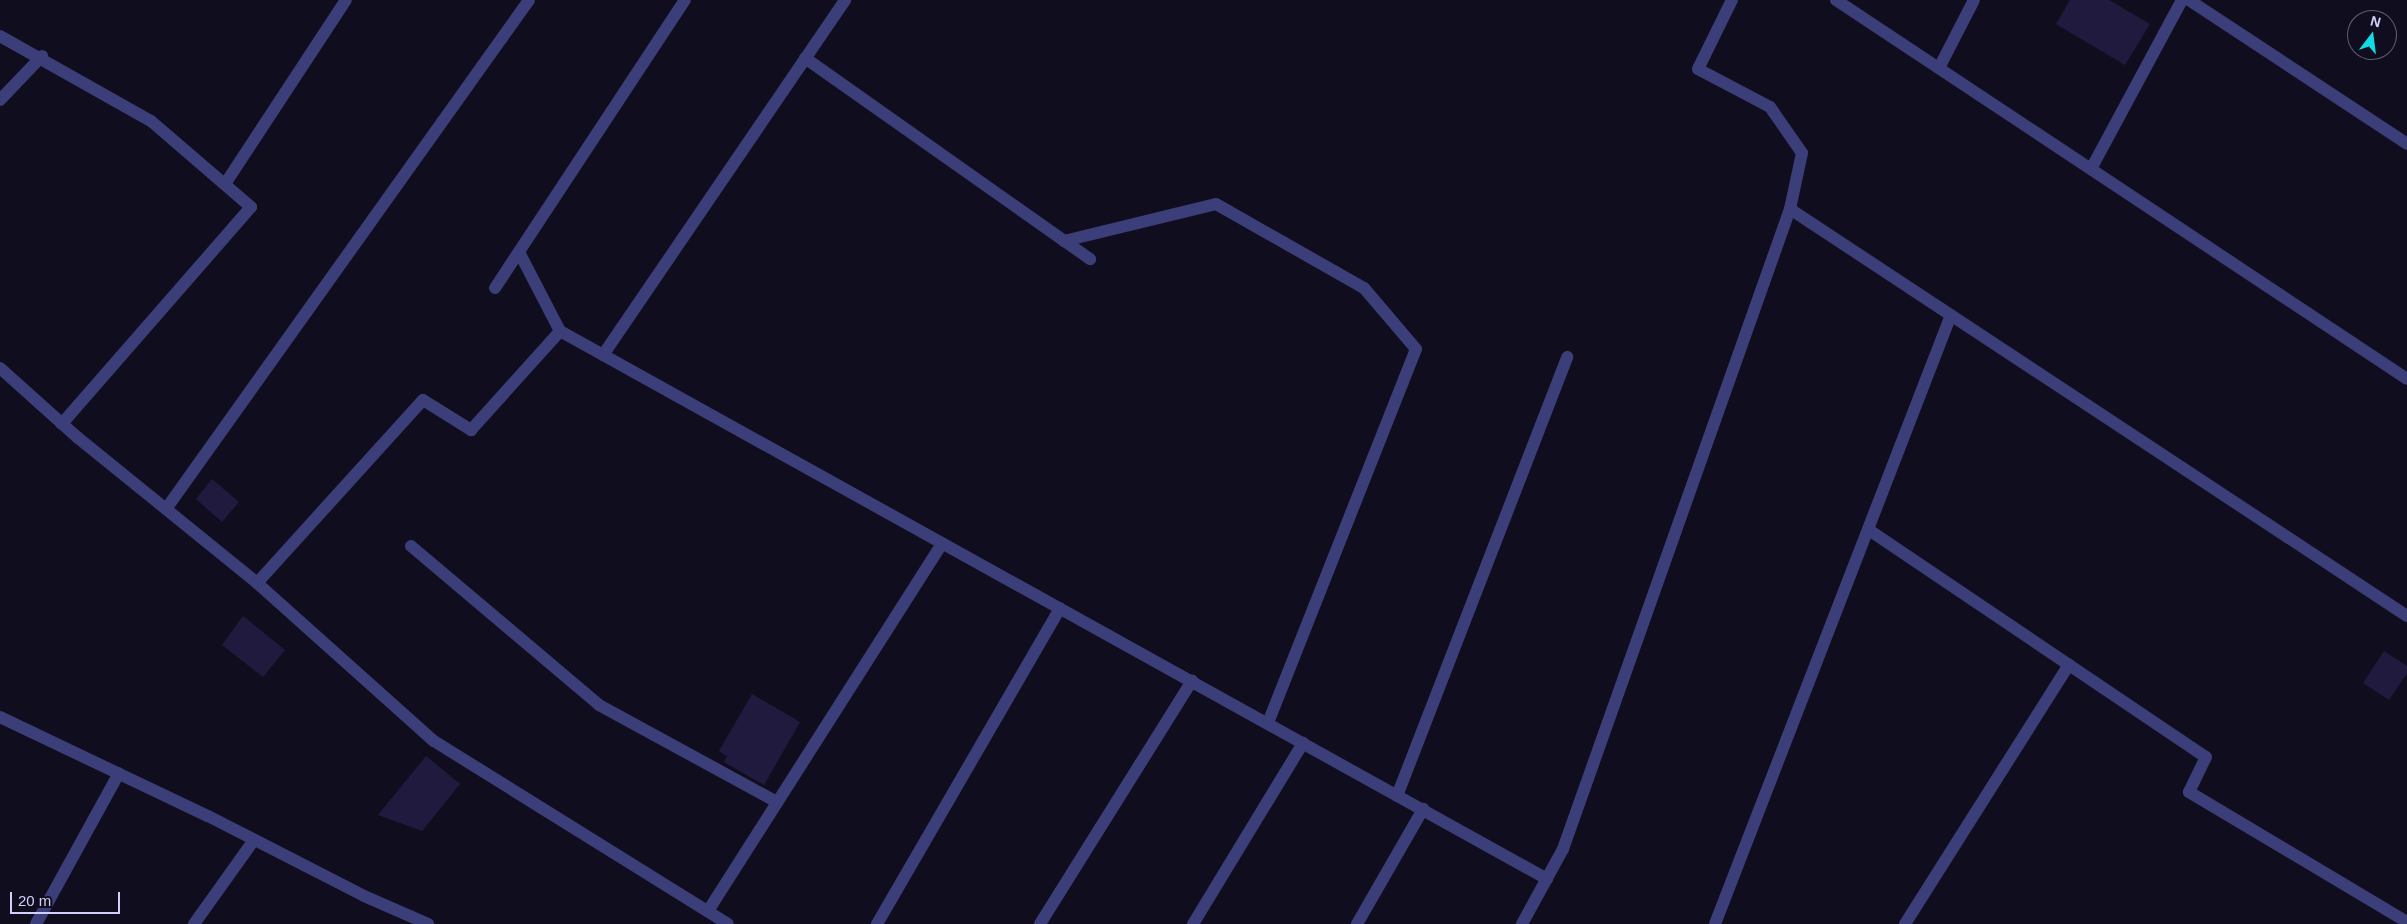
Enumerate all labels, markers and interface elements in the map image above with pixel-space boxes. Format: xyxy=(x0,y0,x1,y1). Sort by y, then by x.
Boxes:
north arrow xyxy=(2347,10,2397,60)
text: N xyxy=(2369,12,2383,31)
scale bar xyxy=(12,882,122,914)
text: 20 m xyxy=(18,892,51,909)

